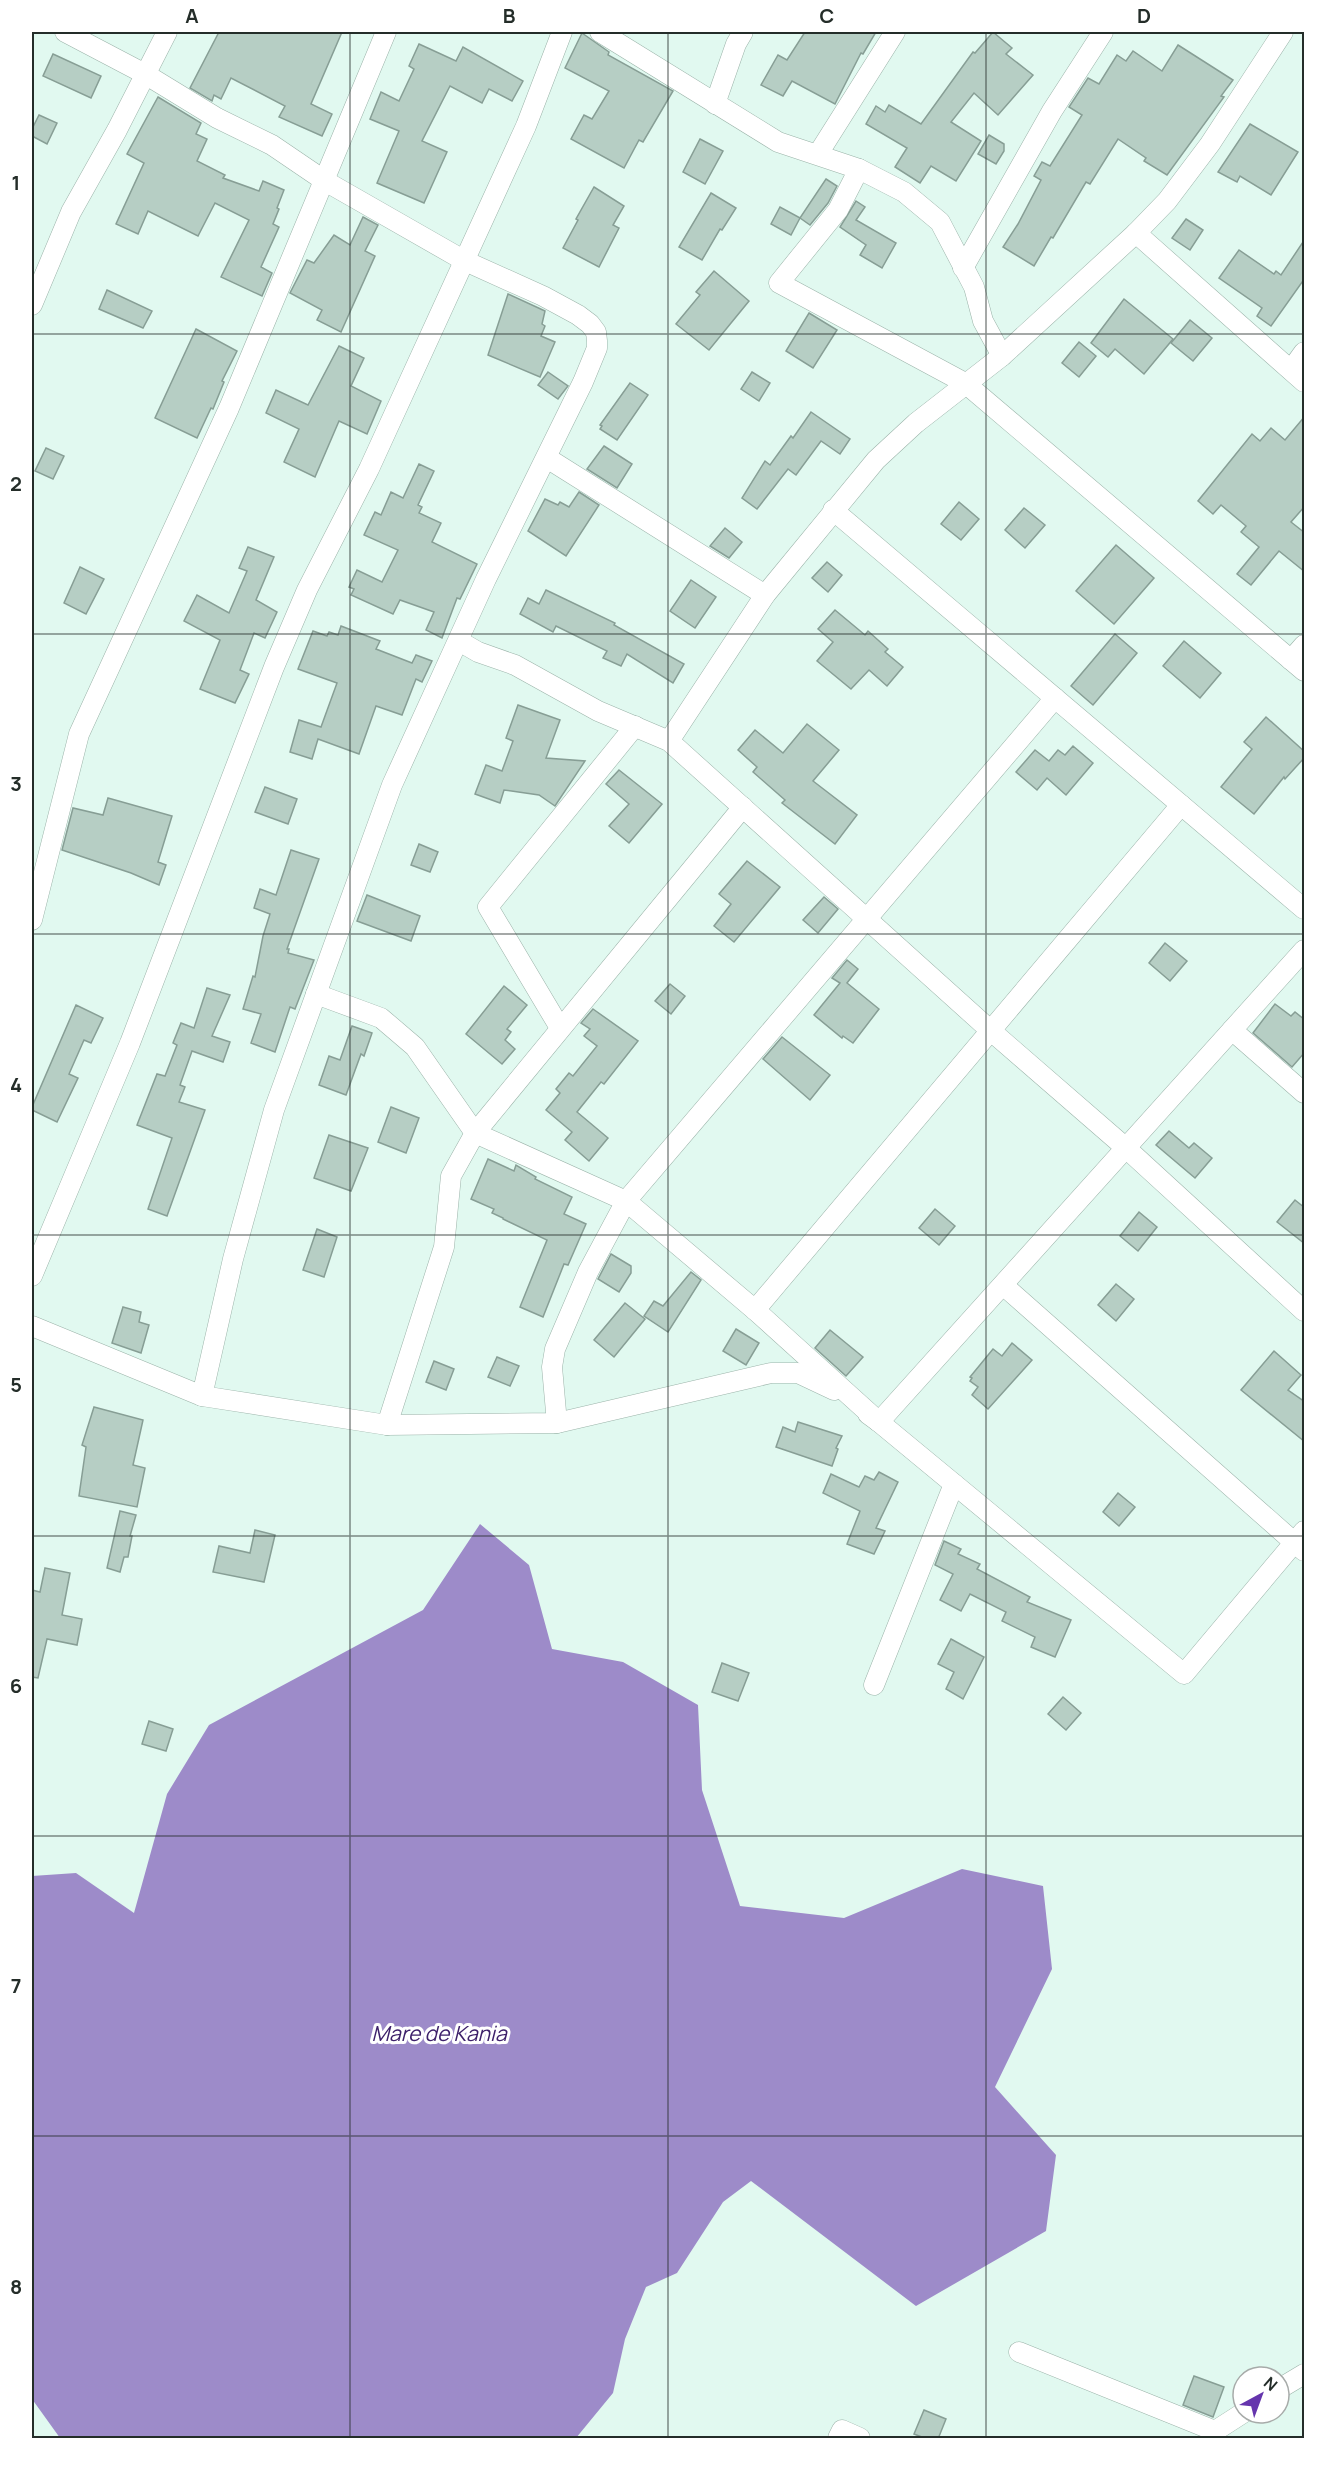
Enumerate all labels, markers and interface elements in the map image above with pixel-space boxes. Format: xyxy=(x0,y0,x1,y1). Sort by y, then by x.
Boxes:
text: A xyxy=(185,2,199,29)
text: B xyxy=(503,2,516,29)
text: C xyxy=(820,2,834,29)
text: D xyxy=(1137,2,1151,29)
text: 1 xyxy=(12,169,20,196)
text: 2 xyxy=(10,470,22,497)
text: 3 xyxy=(10,770,22,797)
text: 4 xyxy=(10,1071,22,1098)
text: 5 xyxy=(10,1371,22,1398)
text: 6 xyxy=(10,1672,22,1699)
text: 7 xyxy=(11,1972,21,1999)
water label: Mare de Kania xyxy=(371,2019,508,2047)
text: 8 xyxy=(10,2273,22,2300)
north arrow xyxy=(1231,2365,1291,2425)
text: N xyxy=(1259,2372,1282,2396)

